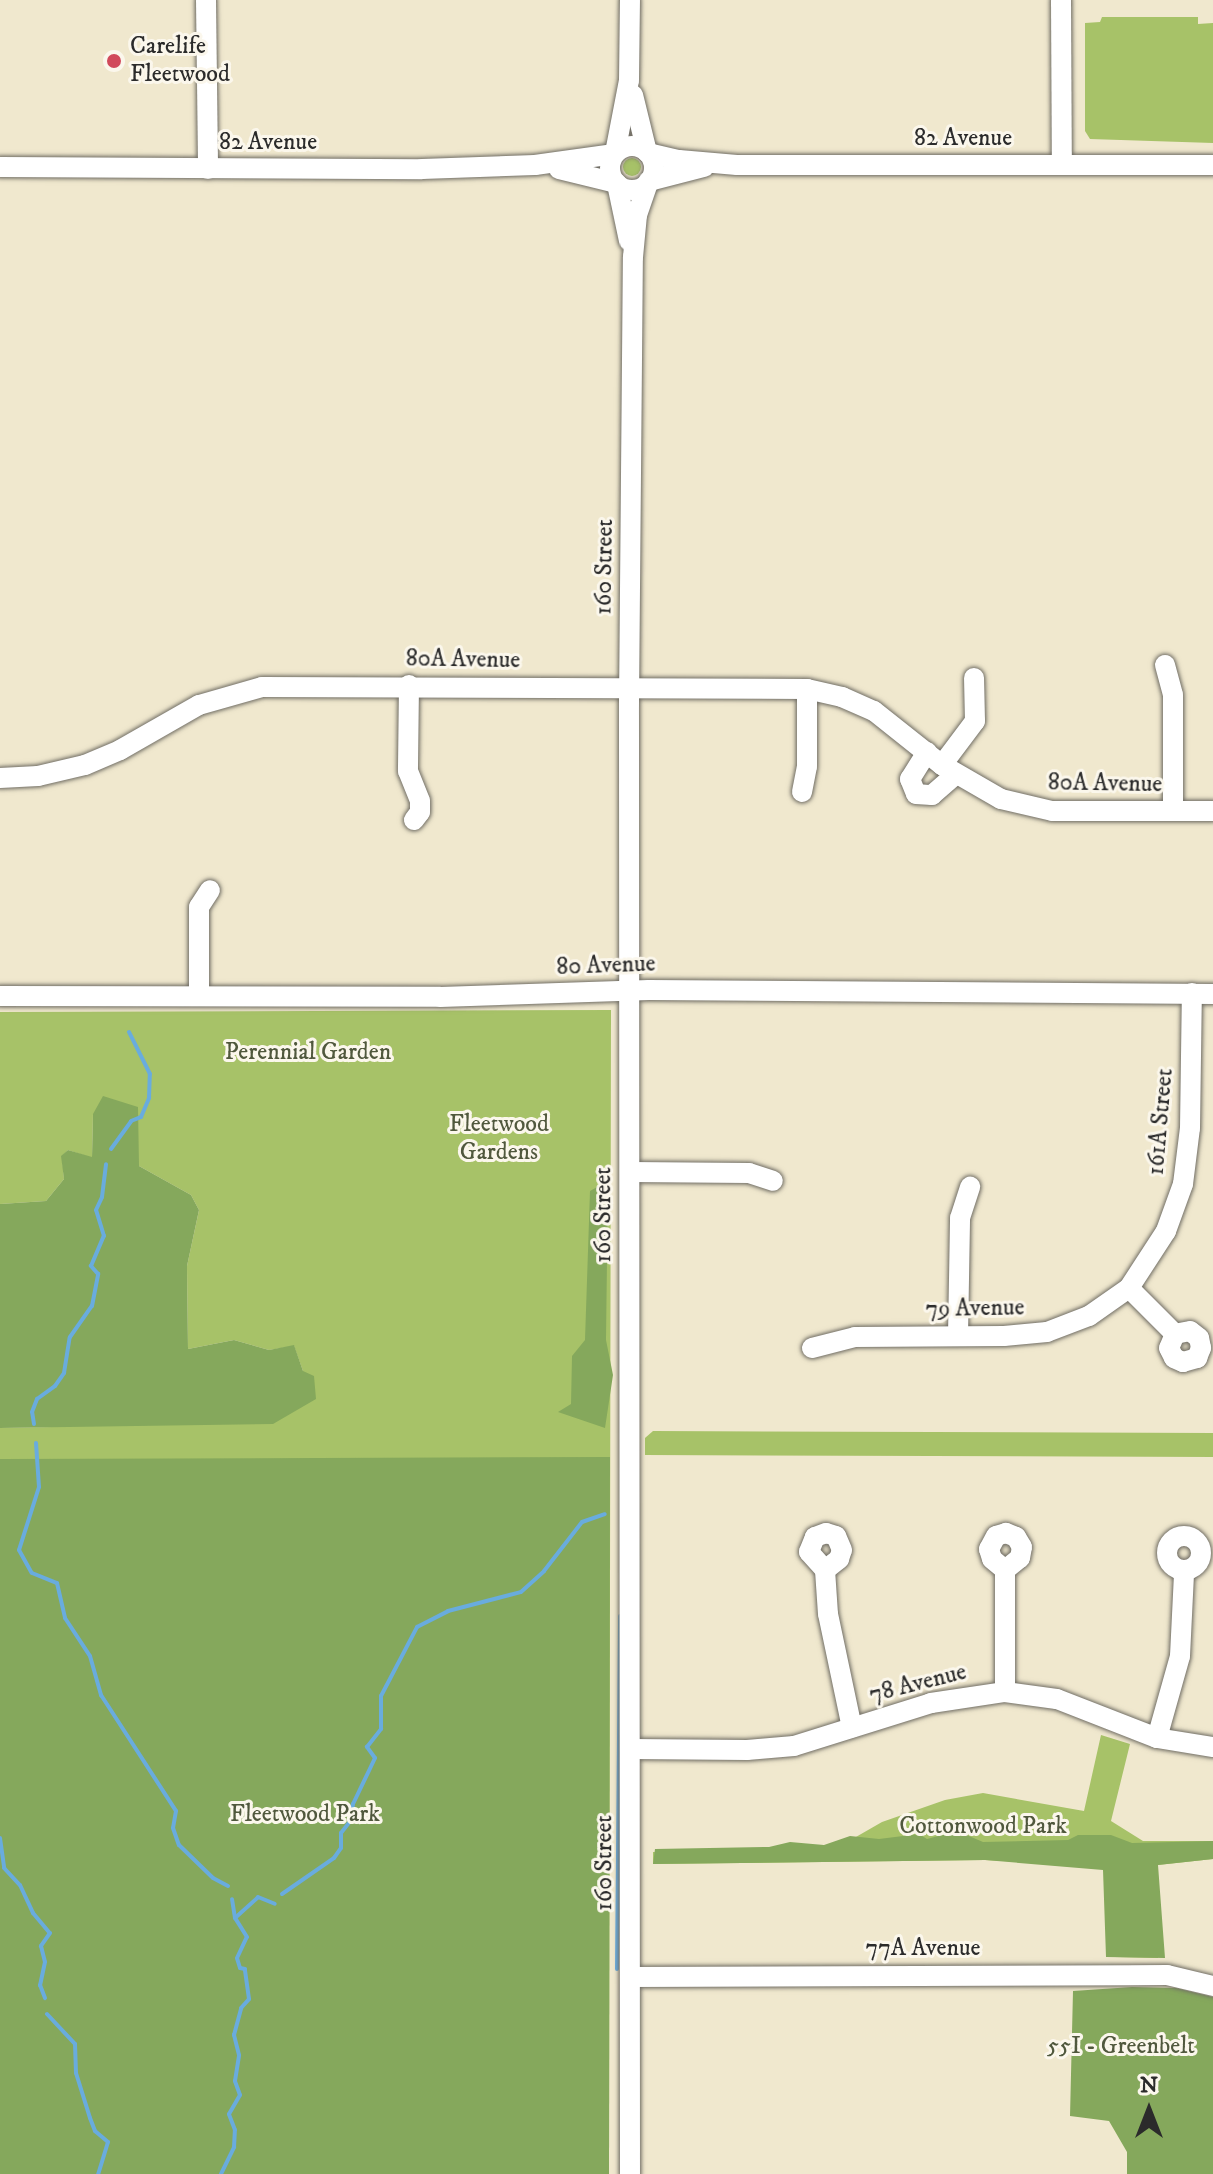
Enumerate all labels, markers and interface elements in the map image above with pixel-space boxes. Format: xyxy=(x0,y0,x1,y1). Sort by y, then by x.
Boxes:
place label: Carelife Fleetwood xyxy=(130,33,230,89)
marker: Carelife Fleetwood xyxy=(105,52,123,70)
street label: 82 Avenue xyxy=(914,125,1012,153)
street label: 82 Avenue xyxy=(219,129,317,157)
street label: 160 Street xyxy=(590,519,620,615)
street label: 80A Avenue xyxy=(405,645,521,675)
street label: 80A Avenue xyxy=(1047,769,1163,799)
street label: 80 Avenue xyxy=(556,950,656,982)
park label: Perennial Garden xyxy=(225,1039,391,1067)
street label: 161A Street xyxy=(1142,1067,1180,1177)
park label: Fleetwood Gardens xyxy=(449,1111,549,1167)
street label: 160 Street xyxy=(590,1167,618,1263)
street label: 79 Avenue xyxy=(925,1294,1025,1324)
street label: 78 Avenue xyxy=(866,1658,970,1710)
park label: Fleetwood Park xyxy=(230,1801,380,1829)
park label: Cottonwood Park xyxy=(899,1813,1067,1841)
street label: 160 Street xyxy=(591,1815,619,1911)
street label: 77A Avenue xyxy=(866,1935,980,1963)
park label: 55I - Greenbelt xyxy=(1047,2033,1195,2061)
north arrow xyxy=(1109,2070,1189,2150)
text: N xyxy=(1140,2072,1158,2099)

